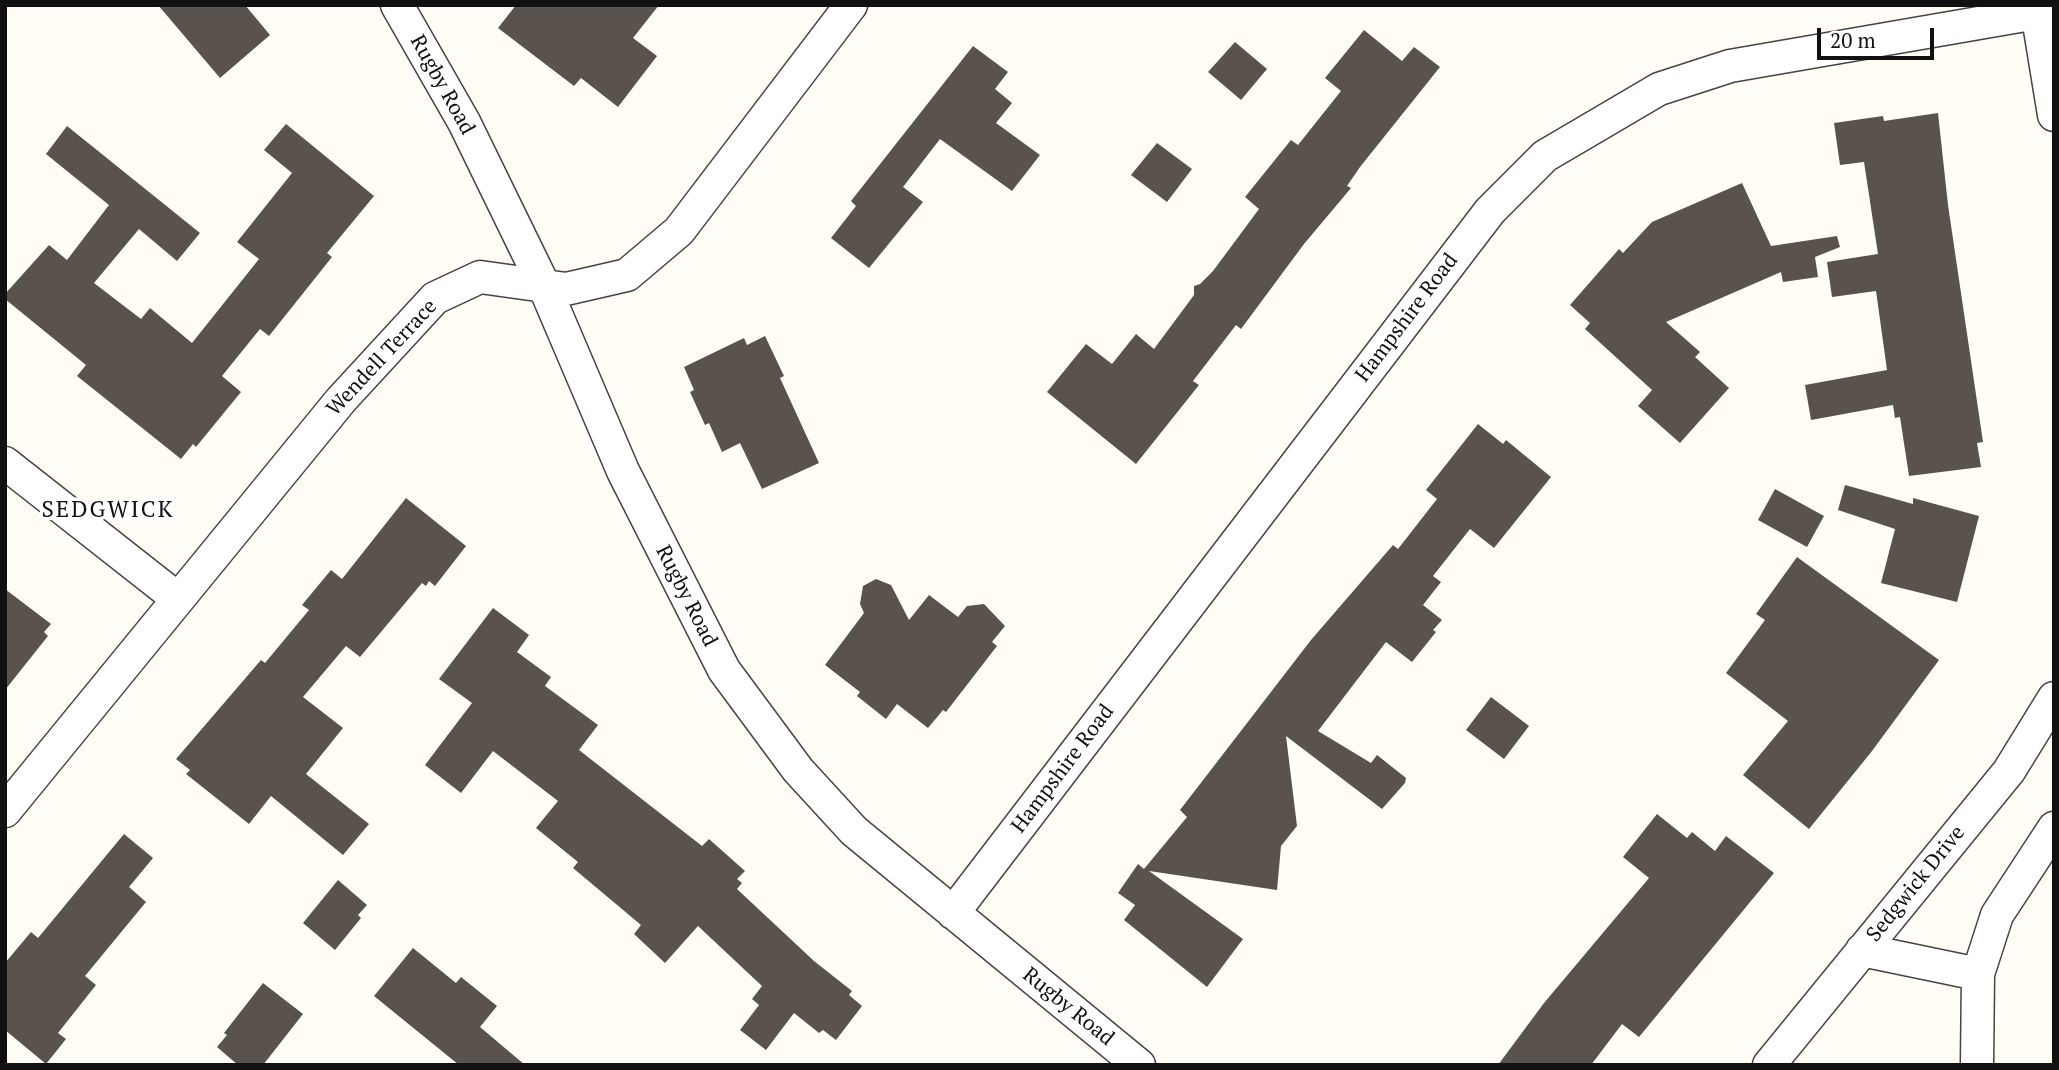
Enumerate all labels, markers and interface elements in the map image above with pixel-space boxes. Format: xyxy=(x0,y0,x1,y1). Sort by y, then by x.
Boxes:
scale bar xyxy=(1821,14,1938,58)
text: 20 m xyxy=(1830,26,1876,54)
street label: Rugby Road xyxy=(404,31,480,139)
street label: Hampshire Road xyxy=(1351,249,1463,387)
street label: Wendell Terrace xyxy=(322,294,442,422)
district label: SEDGWICK xyxy=(42,496,174,524)
street label: Rugby Road xyxy=(650,541,722,651)
street label: Hampshire Road xyxy=(1007,700,1119,838)
street label: Sedgwick Drive xyxy=(1862,821,1970,947)
street label: Rugby Road xyxy=(1017,963,1119,1051)

